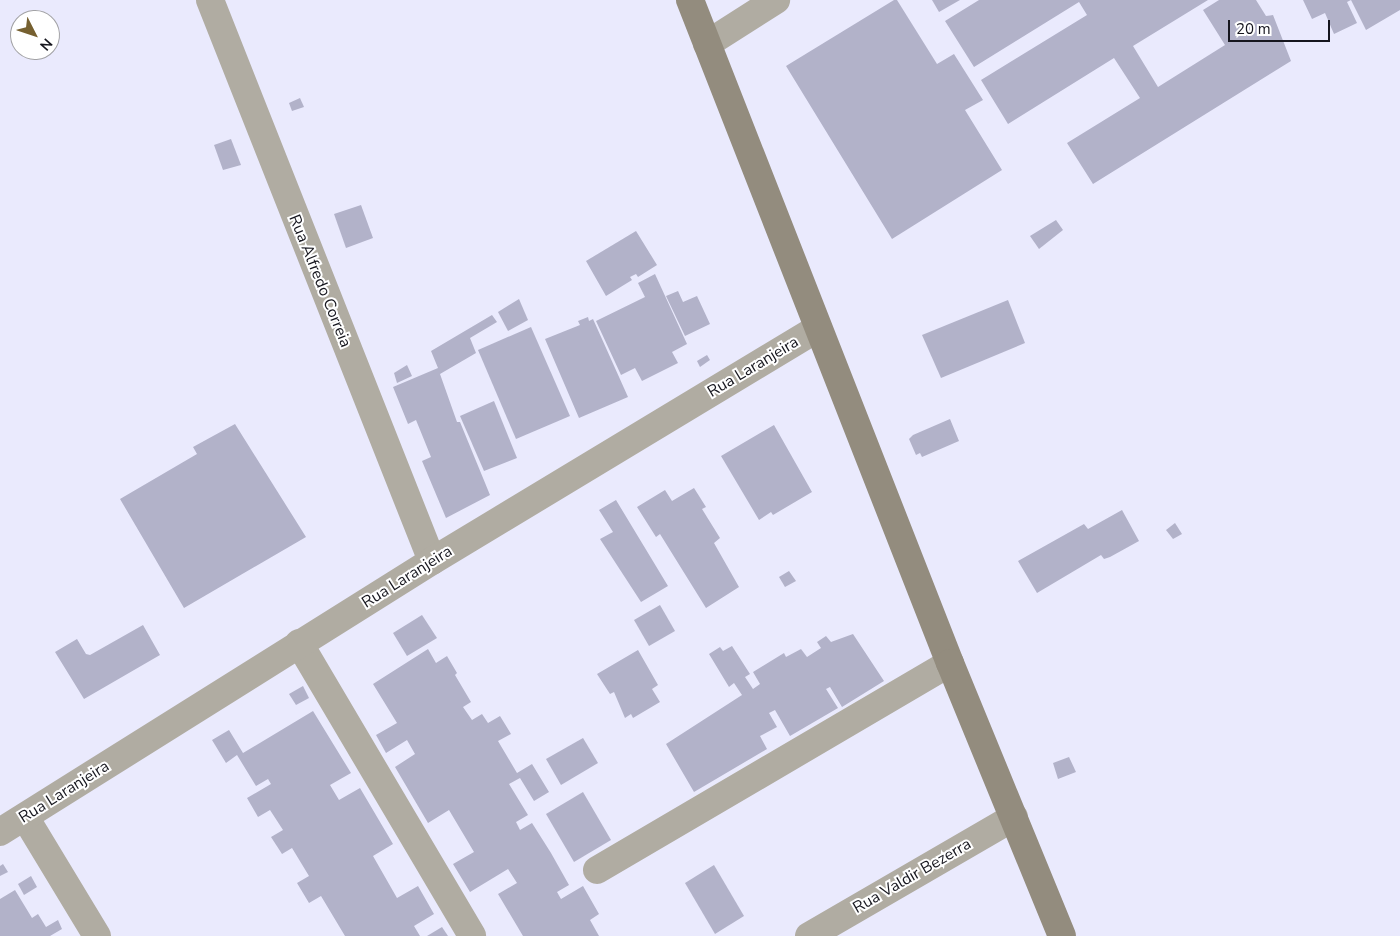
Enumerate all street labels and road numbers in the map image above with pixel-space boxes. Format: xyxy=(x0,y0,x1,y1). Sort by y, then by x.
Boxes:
street label: Rua Alfredo Correia xyxy=(285,212,355,350)
street label: Rua Laranjeira xyxy=(704,332,802,402)
street label: Rua Laranjeira xyxy=(358,542,456,612)
street label: Rua Laranjeira xyxy=(15,757,113,827)
street label: Rua Valdir Bezerra xyxy=(849,834,975,918)

